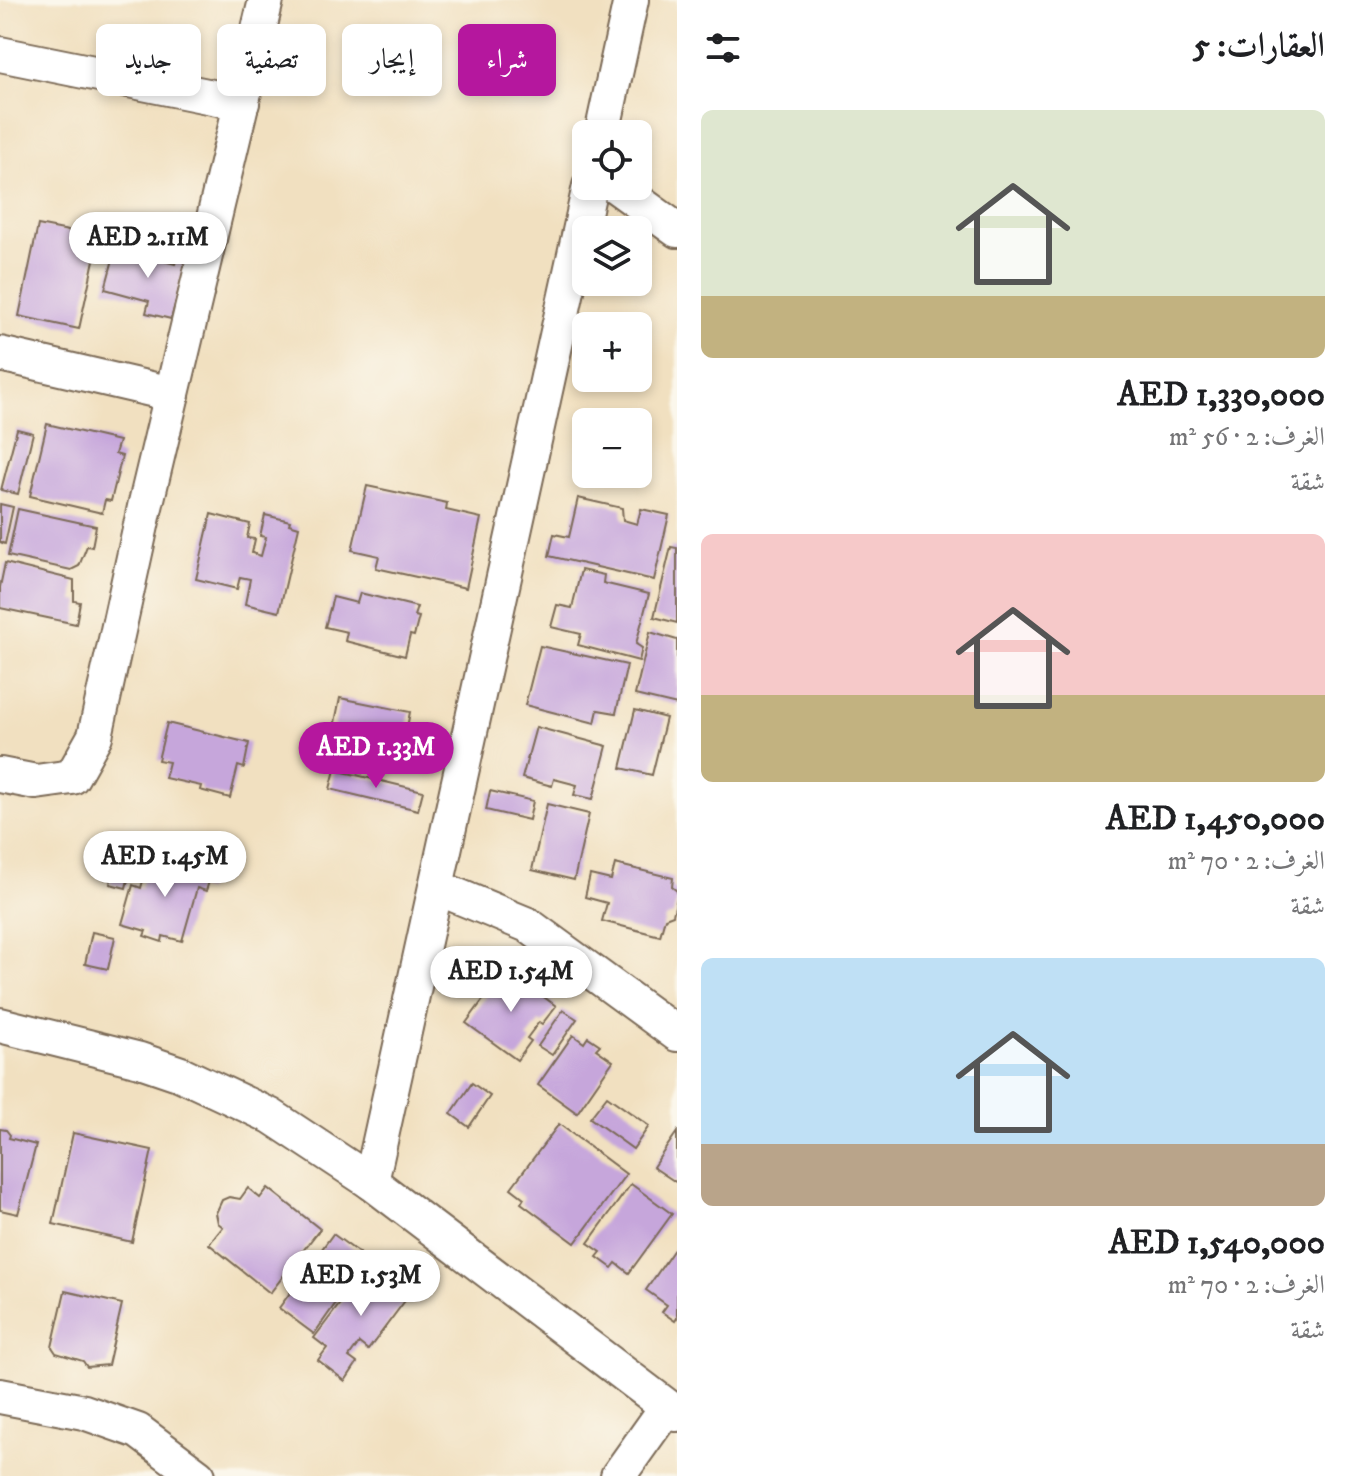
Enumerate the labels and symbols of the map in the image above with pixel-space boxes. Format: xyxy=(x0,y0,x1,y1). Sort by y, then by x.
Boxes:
pin: AED 2.11M xyxy=(56,212,240,280)
pin: AED 1.33M xyxy=(284,722,468,790)
pin: AED 1.45M xyxy=(73,831,257,899)
pin: AED 1.54M xyxy=(419,946,603,1014)
pin: AED 1.53M xyxy=(269,1250,453,1318)

